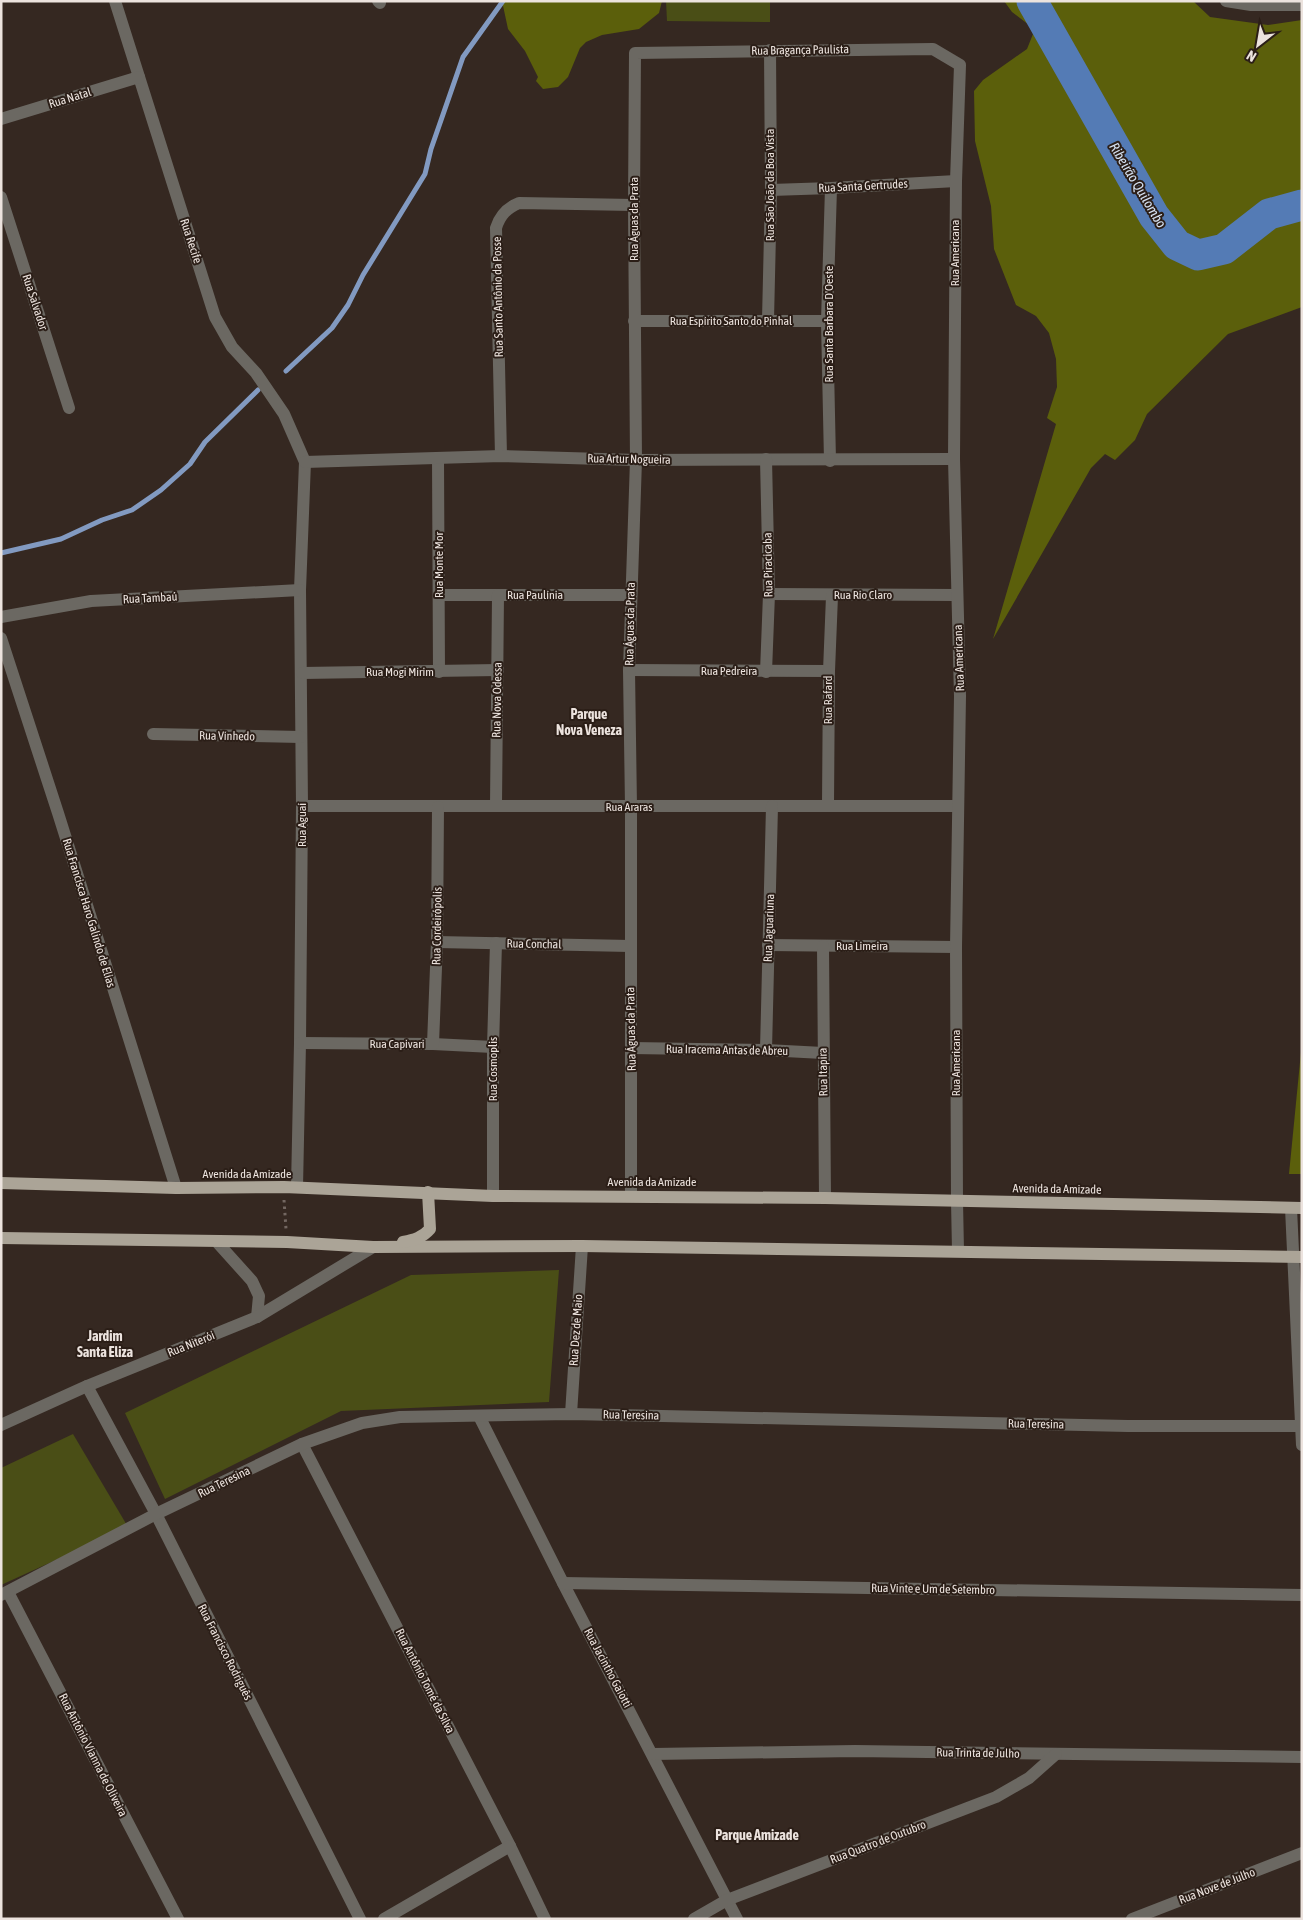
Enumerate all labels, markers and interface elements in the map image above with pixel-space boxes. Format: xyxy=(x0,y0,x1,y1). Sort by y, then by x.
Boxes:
north arrow xyxy=(1233,20,1283,70)
street label: Rua Bragança Paulista xyxy=(751,42,849,58)
text: N xyxy=(1244,47,1259,65)
street label: Rua Natal xyxy=(47,85,94,111)
street label: Rua São João da Boa Vista xyxy=(763,129,777,241)
water label: Ribeirão Quilombo xyxy=(1106,139,1170,231)
street label: Rua Águas da Prata xyxy=(627,177,641,261)
street label: Rua Santa Gertrudes xyxy=(818,177,908,195)
street label: Rua Recife xyxy=(177,217,205,265)
street label: Rua Americana xyxy=(948,220,962,286)
street label: Rua Santo Antônio da Posse xyxy=(490,236,506,358)
street label: Rua Santa Barbara D'Oeste xyxy=(822,266,836,382)
street label: Rua Salvador xyxy=(19,272,51,332)
street label: Rua Espírito Santo do Pinhal xyxy=(670,314,793,328)
street label: Rua Artur Nogueira xyxy=(587,451,671,467)
street label: Rua Monte Mor xyxy=(432,531,446,598)
street label: Rua Piracicaba xyxy=(760,532,776,598)
street label: Rua Águas da Prata xyxy=(622,582,638,666)
street label: Rua Paulínia xyxy=(507,588,563,602)
street label: Rua Rio Claro xyxy=(834,588,893,602)
street label: Rua Tambaú xyxy=(122,590,178,606)
street label: Rua Americana xyxy=(951,624,967,692)
street label: Rua Nova Odessa xyxy=(489,662,505,738)
street label: Rua Pedreira xyxy=(701,664,757,678)
street label: Rua Mogi Mirim xyxy=(366,665,434,679)
street label: Rua Rafard xyxy=(821,676,835,724)
district label: Parque Nova Veneza xyxy=(556,706,623,738)
street label: Rua Vinhedo xyxy=(199,729,255,743)
street label: Rua Araras xyxy=(606,800,652,814)
street label: Rua Aguaí xyxy=(295,803,309,847)
street label: Rua Francisca Haro Galindo de Elias xyxy=(60,837,118,989)
street label: Rua Cordeirópolis xyxy=(429,887,445,965)
street label: Rua Jaguariuna xyxy=(761,894,777,962)
street label: Rua Conchal xyxy=(506,937,562,951)
street label: Rua Limeira xyxy=(836,939,888,953)
street label: Rua Águas da Prata xyxy=(623,987,639,1071)
street label: Rua Americana xyxy=(949,1030,963,1096)
street label: Rua Capivari xyxy=(369,1037,425,1051)
street label: Rua Cosmoplis xyxy=(486,1037,500,1101)
street label: Rua Iracema Antas de Abreu xyxy=(666,1042,789,1058)
street label: Rua Itapira xyxy=(816,1048,830,1096)
street label: Avenida da Amizade xyxy=(203,1167,291,1181)
street label: Avenida da Amizade xyxy=(608,1175,696,1189)
street label: Avenida da Amizade xyxy=(1012,1181,1102,1197)
street label: Rua Dez de Maio xyxy=(567,1293,586,1366)
district label: Jardim Santa Eliza xyxy=(77,1328,134,1360)
street label: Rua Niterói xyxy=(165,1328,217,1360)
street label: Rua Teresina xyxy=(603,1408,659,1422)
street label: Rua Teresina xyxy=(1008,1417,1064,1431)
street label: Rua Teresina xyxy=(196,1463,252,1501)
street label: Rua Vinte e Um de Setembro xyxy=(871,1581,995,1597)
street label: Rua Francisco Rodriguês xyxy=(195,1602,255,1702)
street label: Rua Antônio Tomé da Silva xyxy=(393,1626,457,1736)
street label: Rua Jacintho Gaiotti xyxy=(581,1626,635,1710)
street label: Rua Antônio Vianna de Oliveira xyxy=(56,1691,130,1819)
street label: Rua Trinta de Julho xyxy=(936,1745,1020,1761)
street label: Rua Quatro de Outubro xyxy=(828,1817,928,1867)
district label: Parque Amizade xyxy=(715,1827,799,1843)
street label: Rua Nove de Julho xyxy=(1177,1865,1257,1907)

